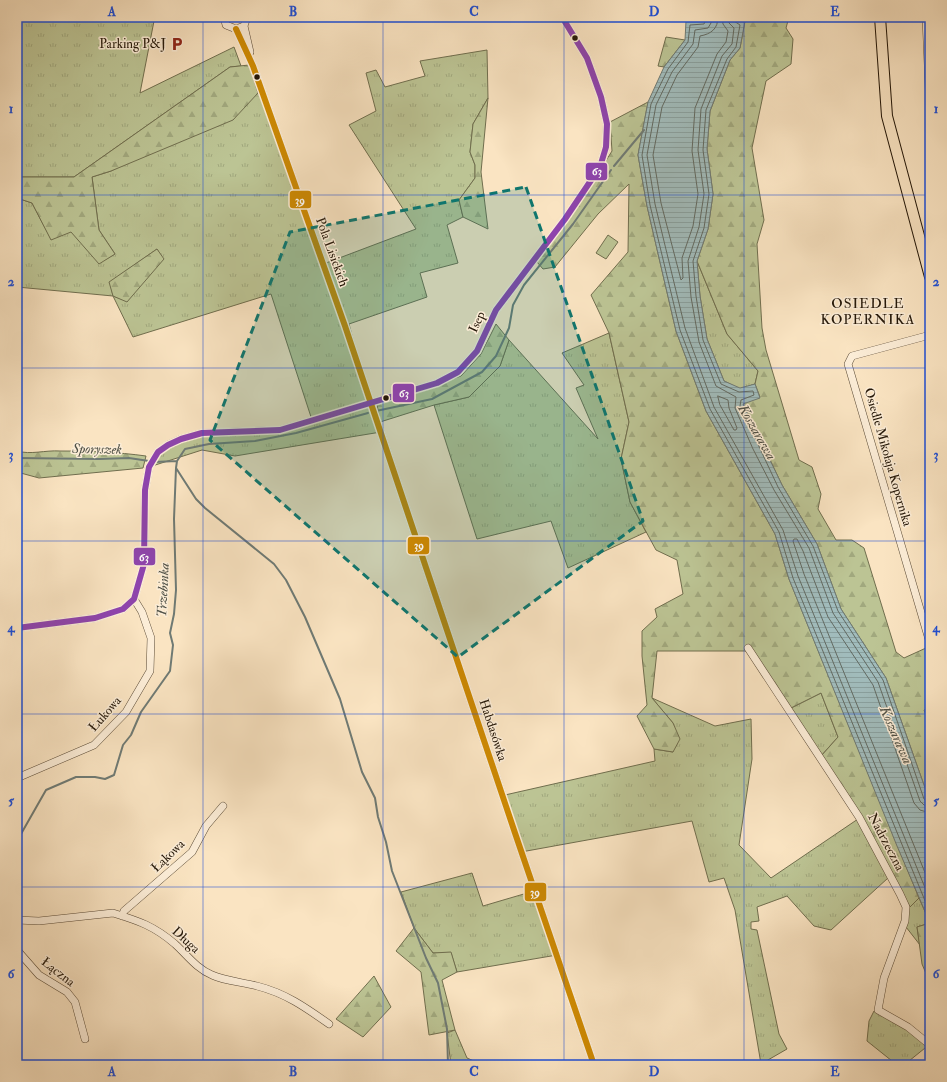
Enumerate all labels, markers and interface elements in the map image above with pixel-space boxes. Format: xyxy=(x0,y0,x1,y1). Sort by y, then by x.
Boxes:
text: A xyxy=(107,4,117,20)
text: B xyxy=(289,4,297,20)
text: C xyxy=(469,4,479,20)
text: D xyxy=(649,4,660,20)
text: E xyxy=(830,4,840,20)
unlabelled marker xyxy=(570,33,580,43)
place label: Parking P&J xyxy=(99,36,166,52)
parking icon: Parking P&J xyxy=(169,36,185,52)
unlabelled marker xyxy=(252,72,262,82)
text: 1 xyxy=(9,101,14,117)
text: 1 xyxy=(934,101,939,117)
line badge: 63 xyxy=(585,162,608,181)
text: 63 xyxy=(592,165,602,178)
line badge: 39 xyxy=(289,190,312,209)
text: 39 xyxy=(295,194,305,207)
street label: Pola Lisickich xyxy=(312,215,352,289)
text: 2 xyxy=(8,274,15,290)
text: 2 xyxy=(933,274,940,290)
district label: OSIEDLE KOPERNIKA xyxy=(821,295,915,328)
street label: Isep xyxy=(465,308,490,336)
line badge: 63 xyxy=(392,383,415,403)
street label: Osiedle Mikołaja Kopernika xyxy=(860,386,916,529)
text: 63 xyxy=(399,387,409,400)
unlabelled marker xyxy=(381,393,391,403)
water label: Koszarawa xyxy=(734,400,780,463)
water label: Sporyszek xyxy=(71,440,122,458)
text: 3 xyxy=(9,447,14,463)
text: 3 xyxy=(934,447,939,463)
line badge: 39 xyxy=(407,536,430,555)
text: 39 xyxy=(414,539,424,552)
line badge: 63 xyxy=(133,547,156,566)
text: 63 xyxy=(139,551,149,564)
water label: Trzebinka xyxy=(153,562,173,618)
text: 4 xyxy=(6,620,15,636)
text: 4 xyxy=(931,620,940,636)
street label: Łukowa xyxy=(85,693,125,735)
street label: Habdasówka xyxy=(475,697,511,764)
water label: Koszarawa xyxy=(875,703,916,767)
text: 5 xyxy=(8,793,14,809)
text: 5 xyxy=(933,793,939,809)
street label: Nadrzeczna xyxy=(864,810,908,874)
street label: Łąkowa xyxy=(148,836,189,876)
line badge: 39 xyxy=(524,882,547,902)
text: 39 xyxy=(530,886,540,899)
street label: Długa xyxy=(169,923,204,957)
street label: Łączna xyxy=(38,954,79,991)
text: 6 xyxy=(8,966,16,982)
text: 6 xyxy=(933,966,941,982)
text: A xyxy=(107,1064,117,1080)
text: B xyxy=(289,1064,297,1080)
text: C xyxy=(469,1064,479,1080)
text: D xyxy=(649,1064,660,1080)
text: E xyxy=(830,1064,840,1080)

